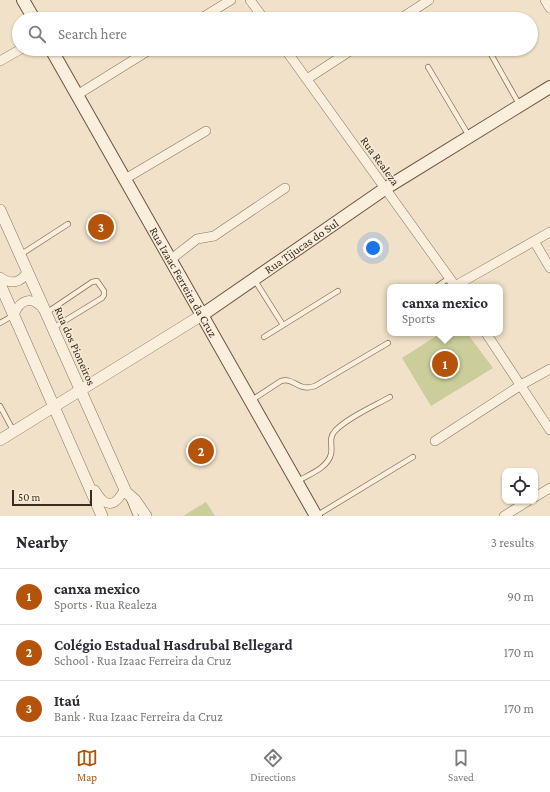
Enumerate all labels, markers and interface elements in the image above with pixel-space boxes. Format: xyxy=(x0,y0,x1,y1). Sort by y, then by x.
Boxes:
search box xyxy=(12,12,538,56)
icon: search xyxy=(26,23,48,45)
text: Search here xyxy=(58,26,127,42)
street label: Rua Realeza xyxy=(358,134,403,189)
pin: 3 xyxy=(88,212,114,242)
street label: Rua Tijucas do Sul xyxy=(262,216,341,277)
street label: Rua Izaac Ferreira da Cruz xyxy=(147,225,220,340)
your location xyxy=(363,238,383,258)
popup xyxy=(387,284,503,336)
text: canxa mexico xyxy=(402,295,488,311)
street label: Rua dos Pioneiros xyxy=(51,305,99,388)
text: Sports xyxy=(402,311,435,326)
pin: 1 xyxy=(432,349,458,379)
pin: 2 xyxy=(188,436,214,466)
map controls xyxy=(502,468,538,504)
button: locate xyxy=(502,468,538,504)
scale bar xyxy=(12,488,92,507)
text: 50 m xyxy=(18,491,40,503)
text: Nearby xyxy=(16,533,68,552)
text: 3 results xyxy=(491,535,534,550)
text: canxa mexico xyxy=(54,581,140,597)
text: 1 xyxy=(27,589,31,604)
text: 90 m xyxy=(507,589,534,604)
text: Sports · Rua Realeza xyxy=(54,597,157,612)
text: Colégio Estadual Hasdrubal Bellegard xyxy=(54,637,293,653)
text: 2 xyxy=(26,645,32,660)
text: 170 m xyxy=(504,645,534,660)
text: School · Rua Izaac Ferreira da Cruz xyxy=(54,653,231,668)
text: Itaú xyxy=(54,693,80,709)
text: 3 xyxy=(26,701,32,716)
text: 170 m xyxy=(504,701,534,716)
text: Bank · Rua Izaac Ferreira da Cruz xyxy=(54,709,223,724)
tab: Map xyxy=(76,747,98,783)
tab: Directions xyxy=(250,747,296,783)
tab: Saved xyxy=(448,747,474,783)

